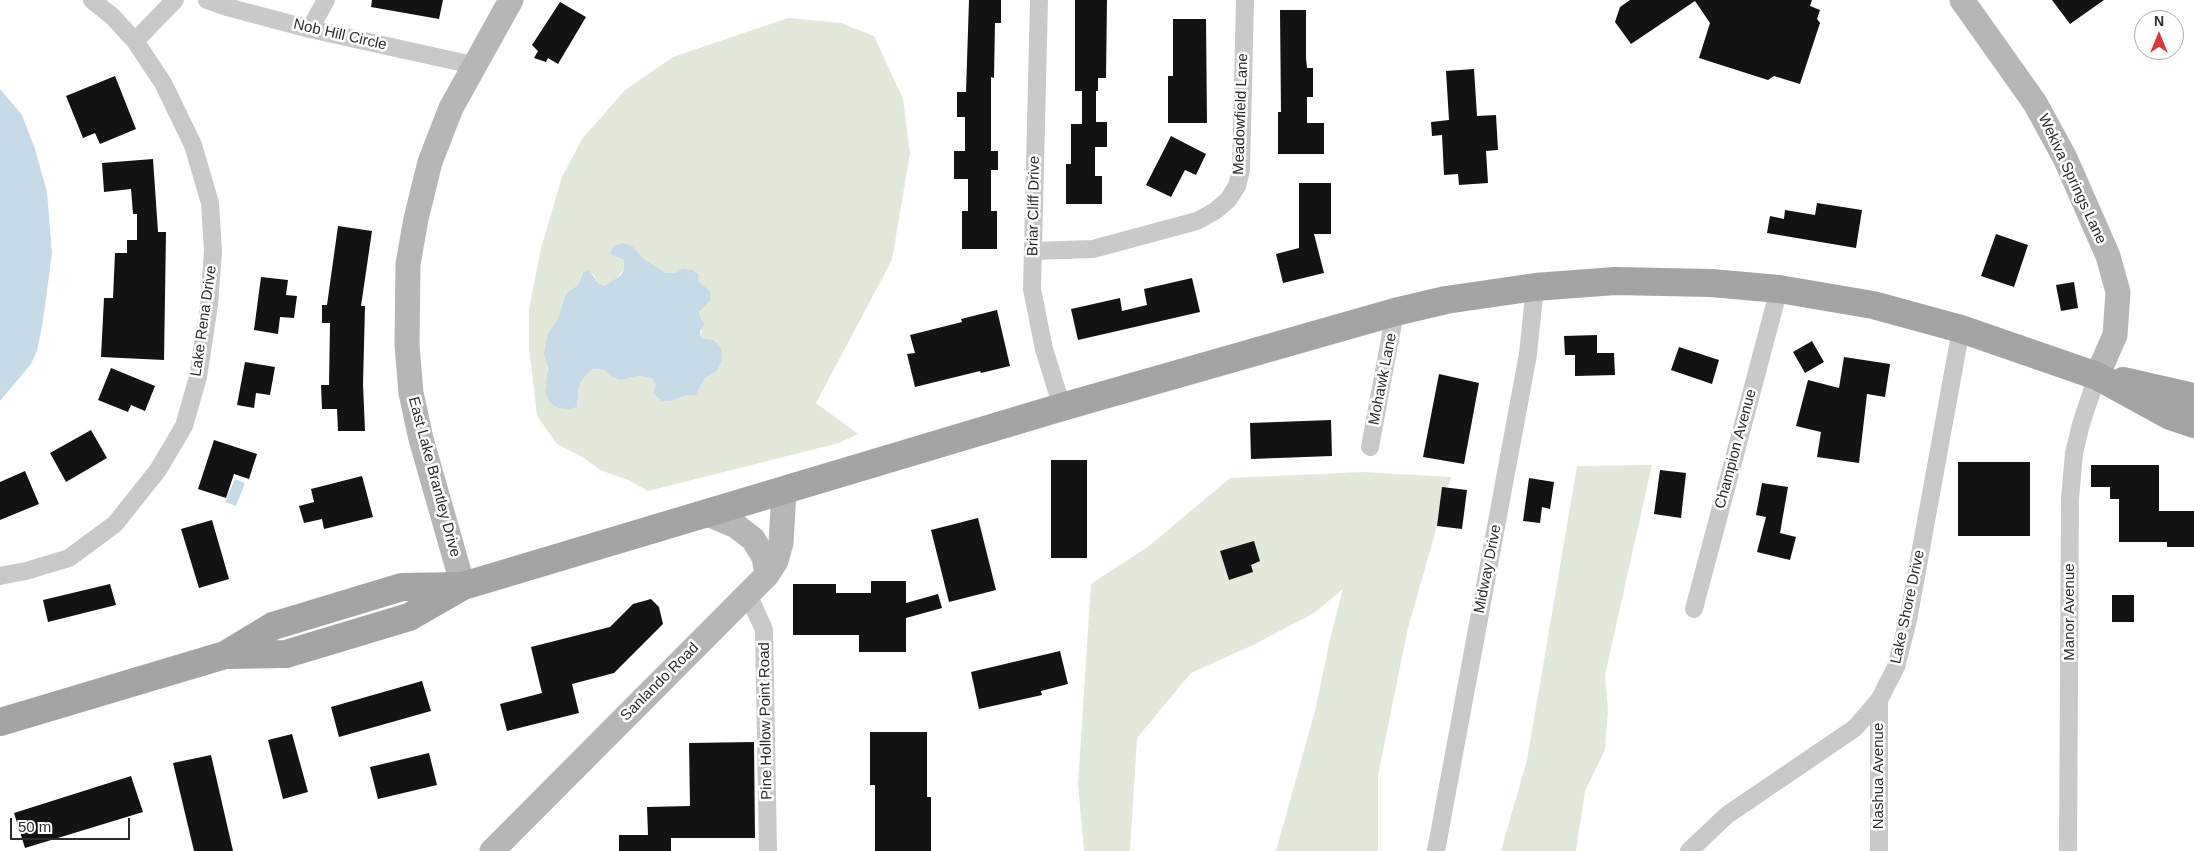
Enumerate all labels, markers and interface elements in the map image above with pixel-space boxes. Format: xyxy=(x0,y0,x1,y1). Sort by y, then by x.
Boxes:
north arrow xyxy=(2134,10,2184,60)
text: N xyxy=(2154,13,2164,29)
street label: Nob Hill Circle xyxy=(292,16,388,54)
street label: Meadowfield Lane xyxy=(1230,53,1252,175)
street label: Wekiva Springs Lane xyxy=(2034,111,2110,247)
street label: Briar Cliff Drive xyxy=(1024,156,1044,256)
street label: Lake Rena Drive xyxy=(187,264,221,378)
street label: Mohawk Lane xyxy=(1365,331,1401,427)
street label: Champion Avenue xyxy=(1711,387,1761,511)
street label: East Lake Brantley Drive xyxy=(404,395,464,559)
street label: Midway Drive xyxy=(1471,523,1505,615)
street label: Lake Shore Drive xyxy=(1887,548,1929,666)
street label: Manor Avenue xyxy=(2061,563,2079,661)
street label: Sanlando Road xyxy=(617,639,703,725)
street label: Pine Hollow Point Road xyxy=(756,642,776,800)
street label: Nashua Avenue xyxy=(1870,723,1888,829)
scale bar xyxy=(12,808,132,840)
text: 50 m xyxy=(18,818,51,835)

